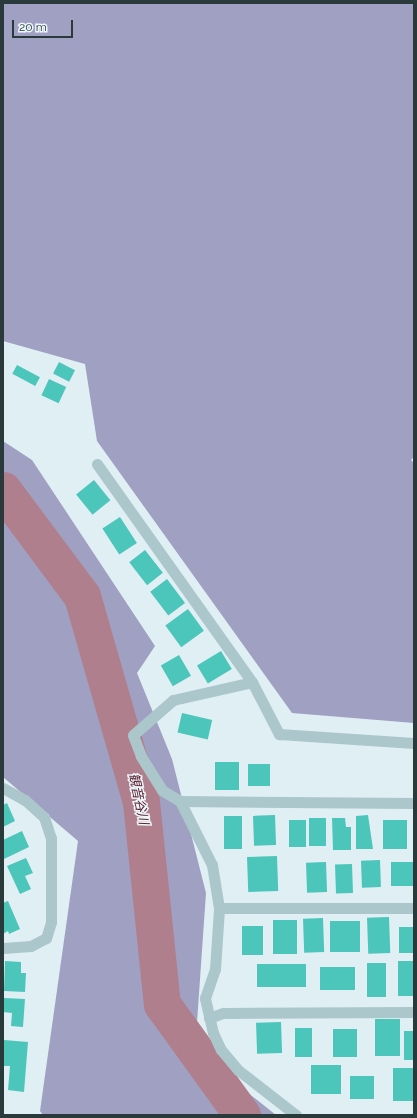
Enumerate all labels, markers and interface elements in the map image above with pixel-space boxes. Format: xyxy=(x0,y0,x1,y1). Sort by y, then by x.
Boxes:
scale bar xyxy=(14,12,75,38)
text: 20 m xyxy=(19,20,47,34)
water label: 観音谷川 xyxy=(125,772,151,826)

